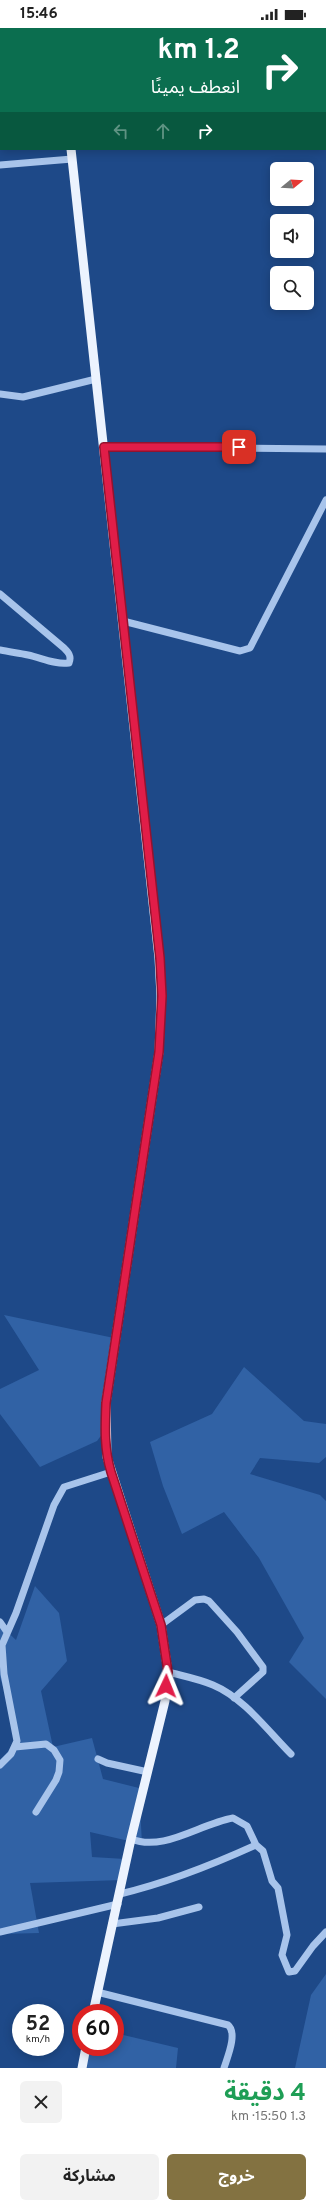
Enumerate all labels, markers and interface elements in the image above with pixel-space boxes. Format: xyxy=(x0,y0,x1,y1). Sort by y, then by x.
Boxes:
text: 15:46 xyxy=(20,5,58,24)
text: 1.2 km xyxy=(158,33,240,69)
icon: right xyxy=(254,44,306,96)
text: انعطف يمينًا xyxy=(151,77,240,100)
icon: left xyxy=(110,120,132,142)
icon: ahead xyxy=(152,120,174,142)
icon: right xyxy=(194,120,216,142)
north arrow xyxy=(270,162,314,206)
map controls xyxy=(270,162,314,310)
button: sound xyxy=(270,214,314,258)
button: search xyxy=(270,266,314,310)
pin xyxy=(222,430,256,464)
icon: arrive xyxy=(228,436,250,458)
position arrow xyxy=(145,1665,187,1707)
speed limit sign: 60 xyxy=(72,2004,124,2056)
text: 52 xyxy=(26,2012,50,2038)
text: km/h xyxy=(26,2033,50,2046)
text: 4 دقيقة xyxy=(224,2079,306,2109)
button: close xyxy=(20,2081,62,2123)
text: 1.3 km · 15:50 xyxy=(231,2109,306,2125)
button: مشاركة xyxy=(20,2154,159,2200)
button: خروج xyxy=(167,2154,306,2200)

